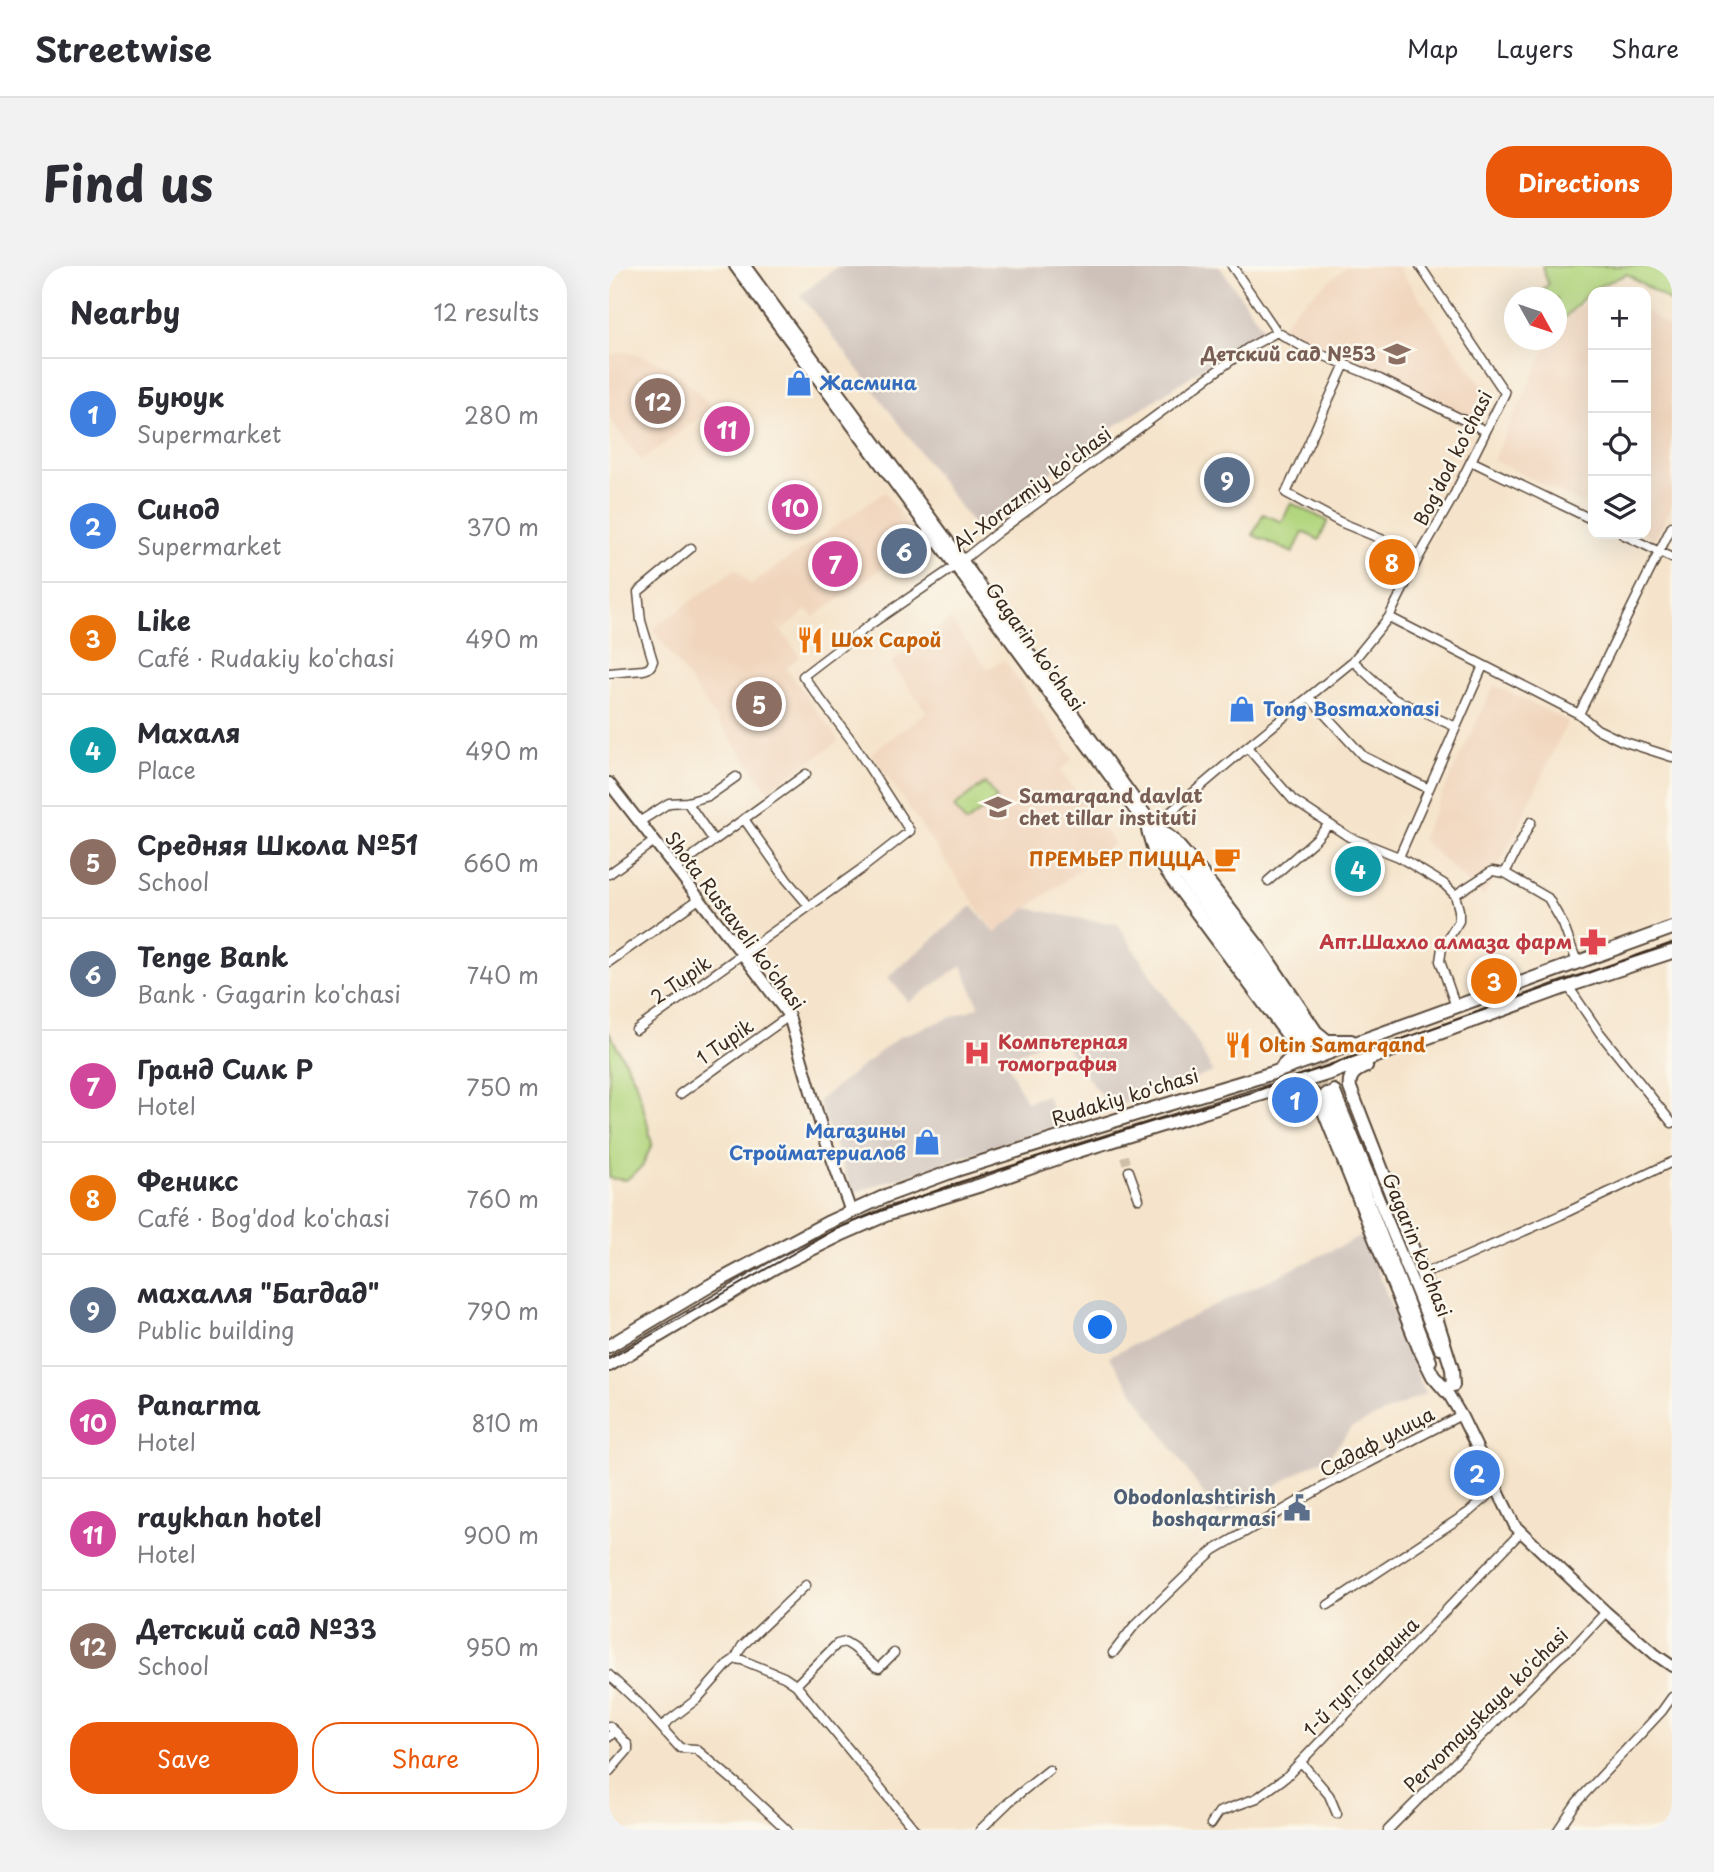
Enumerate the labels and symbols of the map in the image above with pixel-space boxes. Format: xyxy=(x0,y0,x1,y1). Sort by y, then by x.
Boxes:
north arrow xyxy=(1504,287,1567,350)
place label: Детский сад №53 xyxy=(1200,339,1376,367)
school or university icon: Детский сад №53 xyxy=(1382,339,1412,369)
shop icon: Жасмина xyxy=(784,368,814,398)
place label: Жасмина xyxy=(819,368,917,396)
pin: 12 xyxy=(635,375,681,427)
street label: Bog'dod ko'chasi xyxy=(1406,385,1498,530)
pin: 11 xyxy=(704,403,750,455)
street label: Al-Xorazmiy ko'chasi xyxy=(946,419,1117,557)
pin: 9 xyxy=(1204,454,1250,506)
pin: 10 xyxy=(772,481,818,533)
pin: 6 xyxy=(881,525,927,577)
pin: 8 xyxy=(1369,536,1415,588)
pin: 7 xyxy=(812,538,858,590)
street label: Gagarin ko'chasi xyxy=(980,576,1092,717)
restaurant icon: Шох Сарой xyxy=(795,625,825,655)
place label: Шох Сарой xyxy=(831,625,941,653)
pin: 5 xyxy=(736,678,782,730)
shop icon: Tong Bosmaxonasi xyxy=(1227,694,1257,724)
place label: Tong Bosmaxonasi xyxy=(1263,694,1440,722)
place label: Samarqand davlat chet tillar instituti xyxy=(1019,781,1203,831)
school or university icon: Samarqand davlat chet tillar instituti xyxy=(983,792,1013,822)
street label: Shota Rustaveli ko'chasi xyxy=(659,825,812,1016)
pin: 4 xyxy=(1335,843,1381,895)
place label: ПРЕМЬЕР ПИЦЦА xyxy=(1029,844,1206,872)
cafe icon: ПРЕМЬЕР ПИЦЦА xyxy=(1212,844,1242,874)
place label: Апт.Шахло алмаза фарм xyxy=(1320,927,1572,955)
pharmacy icon: Апт.Шахло алмаза фарм xyxy=(1578,927,1608,957)
street label: 2 Tupik xyxy=(644,948,717,1010)
pin: 3 xyxy=(1471,955,1517,1007)
street label: 1 Tupik xyxy=(690,1011,759,1071)
place label: Компьтерная томография xyxy=(998,1027,1128,1077)
restaurant icon: Oltin Samarqand xyxy=(1223,1030,1253,1060)
place label: Oltin Samarqand xyxy=(1259,1030,1426,1058)
hospital icon: Компьтерная томография xyxy=(962,1038,992,1068)
street label: Rudakiy ko'chasi xyxy=(1048,1060,1202,1132)
pin: 1 xyxy=(1272,1074,1318,1126)
place label: Магазины Стройматериалов xyxy=(729,1116,906,1166)
shop icon: Магазины Стройматериалов xyxy=(912,1127,942,1157)
street label: Gagarin ko'chasi xyxy=(1376,1168,1460,1321)
your location xyxy=(1083,1310,1117,1344)
street label: Садаф улица xyxy=(1314,1399,1439,1483)
pin: 2 xyxy=(1454,1447,1500,1499)
place label: Obodonlashtirish boshqarmasi xyxy=(1113,1482,1276,1532)
public building icon: Obodonlashtirish boshqarmasi xyxy=(1282,1493,1312,1523)
street label: 1-й туп.Гагарина xyxy=(1296,1610,1425,1742)
street label: Pervomayskaya ko'chasi xyxy=(1397,1621,1574,1798)

